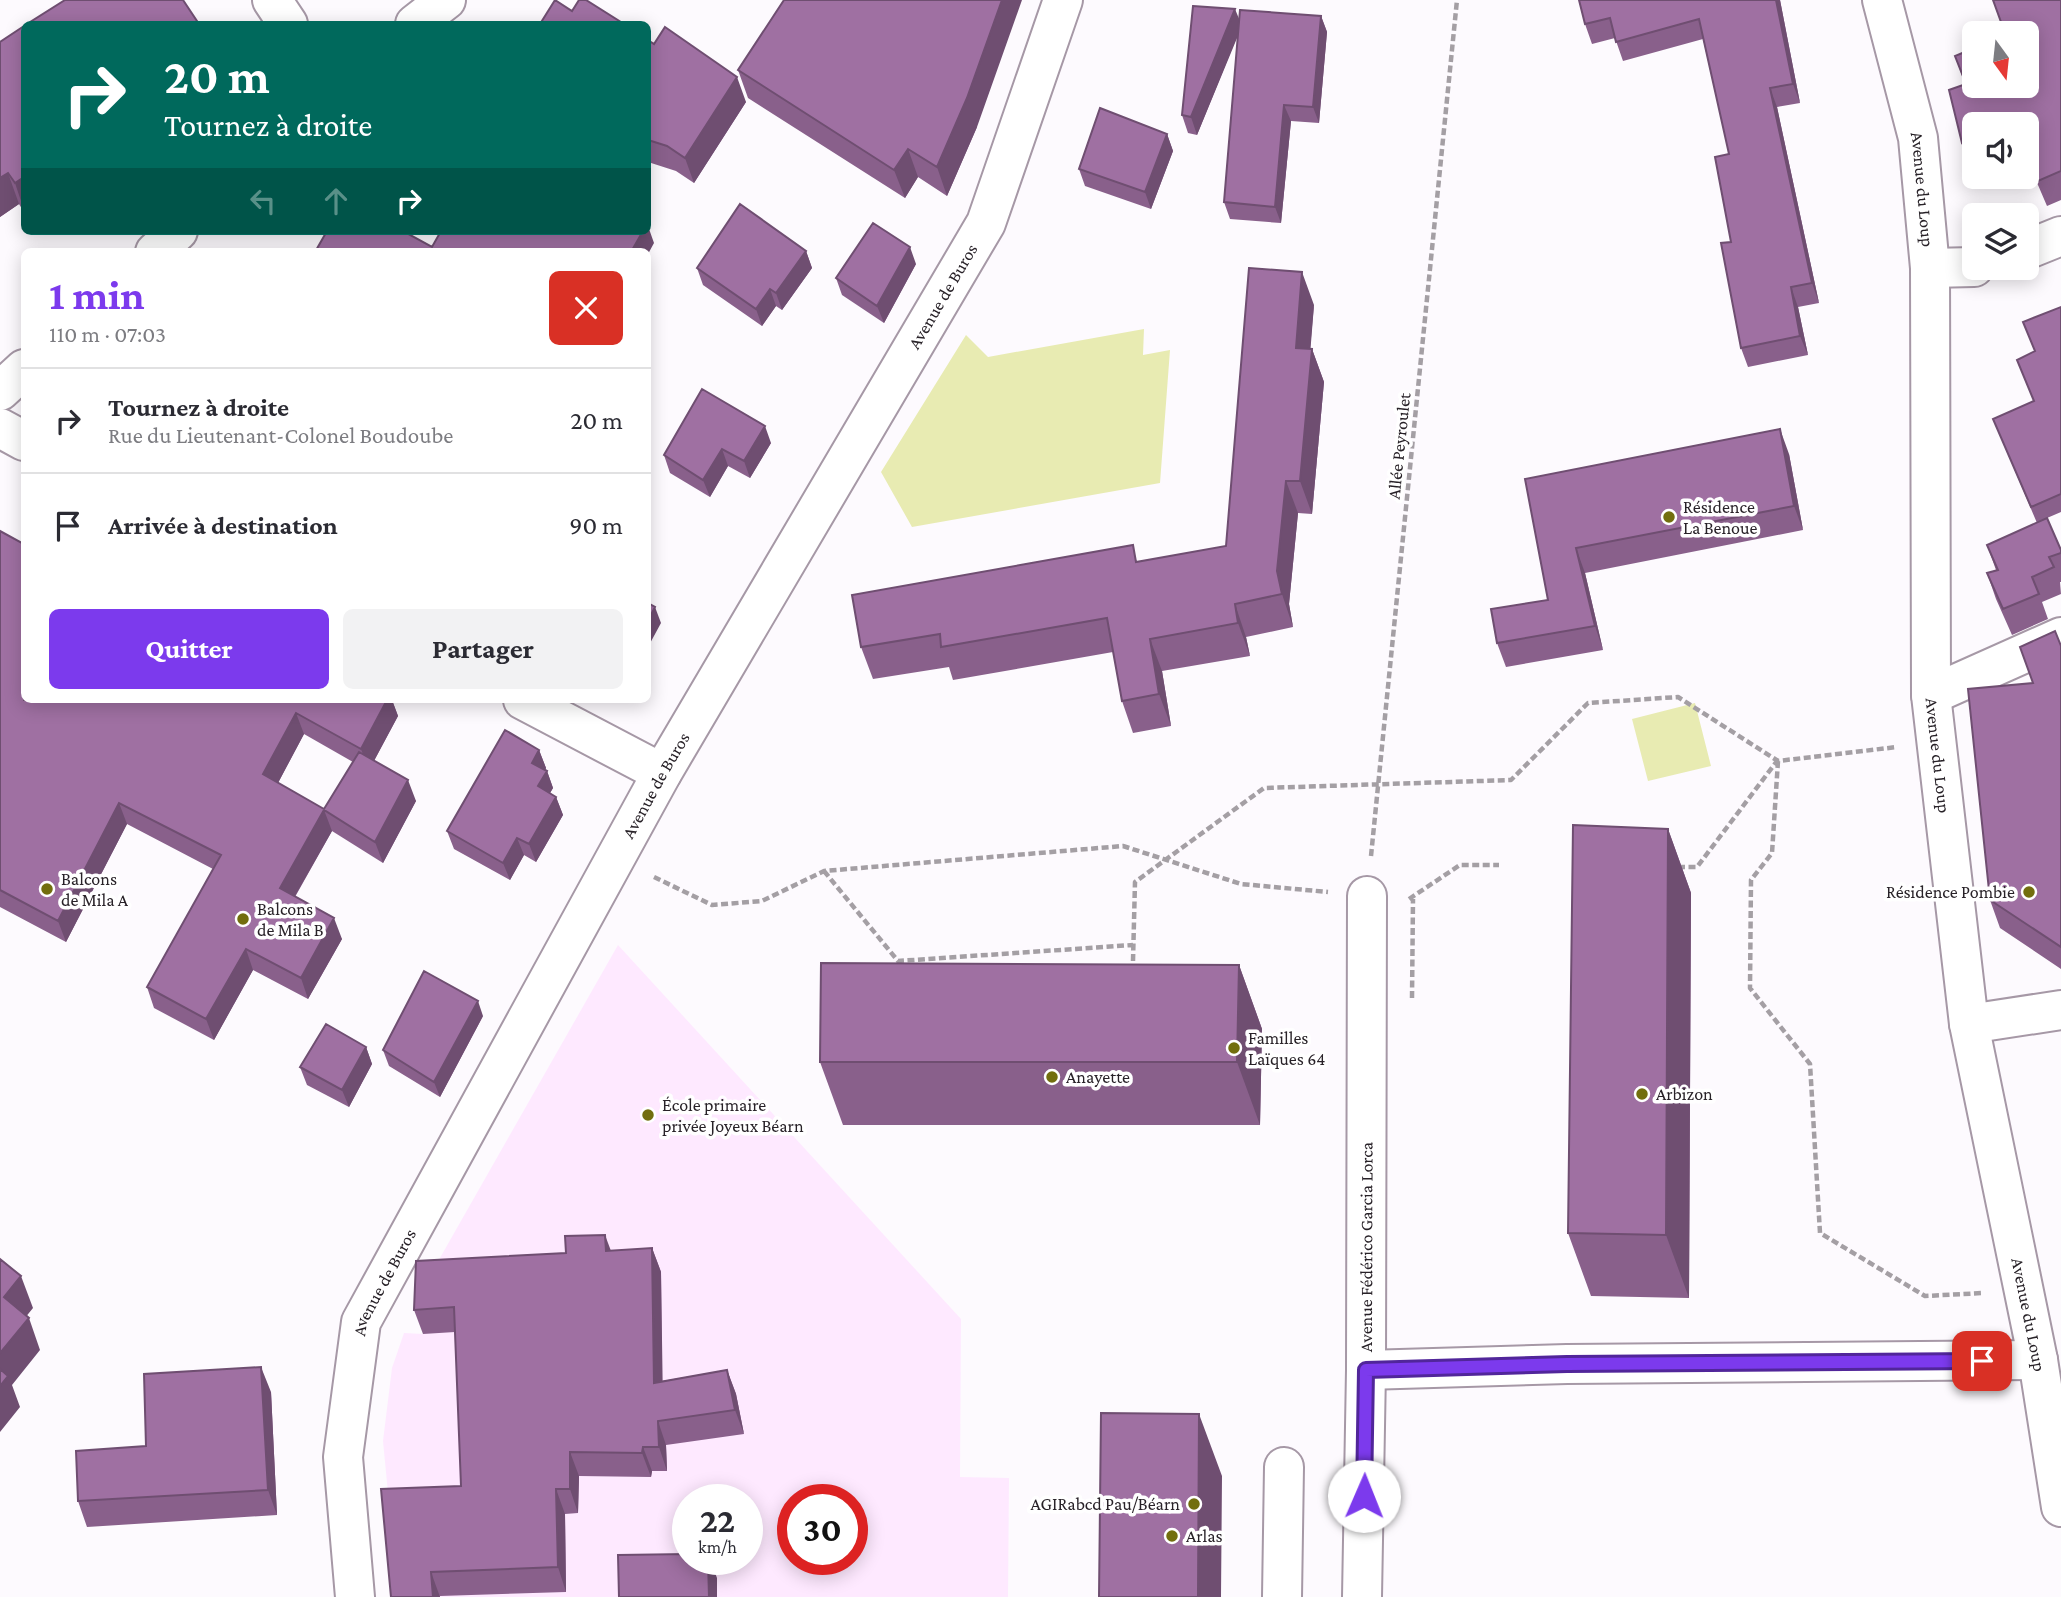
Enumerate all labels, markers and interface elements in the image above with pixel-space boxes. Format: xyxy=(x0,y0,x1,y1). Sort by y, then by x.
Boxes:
north arrow xyxy=(1962,21,2039,98)
map controls xyxy=(1962,21,2039,280)
icon: right xyxy=(49,49,140,140)
text: 20 m xyxy=(164,49,270,104)
text: Tournez à droite xyxy=(164,107,372,143)
button: sound xyxy=(1962,112,2039,189)
street label: Avenue du Loup xyxy=(1907,129,1938,248)
icon: left xyxy=(244,182,282,220)
icon: ahead xyxy=(317,182,355,220)
icon: right xyxy=(390,182,428,220)
button: layers xyxy=(1962,203,2039,280)
street label: Avenue de Buros xyxy=(904,240,982,353)
text: 1 min xyxy=(49,271,145,318)
button: close xyxy=(549,271,623,345)
text: 110 m · 07:03 xyxy=(49,321,166,347)
street label: Allée Peyroulet xyxy=(1383,391,1415,500)
text: Tournez à droite xyxy=(108,393,289,422)
icon: right xyxy=(49,402,87,440)
text: 20 m xyxy=(570,406,623,435)
text: Rue du Lieutenant-Colonel Boudoube xyxy=(108,422,453,448)
place label: Résidence La Benoue xyxy=(1683,497,1758,538)
icon: arrive xyxy=(49,507,87,545)
marker: Résidence La Benoue xyxy=(1661,509,1677,525)
text: Arrivée à destination xyxy=(108,511,338,540)
text: 90 m xyxy=(569,511,623,540)
button: Quitter xyxy=(49,609,329,689)
button: Partager xyxy=(343,609,623,689)
street label: Avenue du Loup xyxy=(1921,697,1955,814)
street label: Avenue de Buros xyxy=(618,729,694,842)
place label: Balcons de Mila A xyxy=(61,869,129,910)
marker: Balcons de Mila A xyxy=(39,881,55,897)
place label: Résidence Pombie xyxy=(1886,882,2015,902)
marker: Résidence Pombie xyxy=(2021,884,2037,900)
place label: Balcons de Mila B xyxy=(257,899,324,940)
marker: Balcons de Mila B xyxy=(235,911,251,927)
place label: Familles Laïques 64 xyxy=(1248,1028,1325,1069)
marker: Familles Laïques 64 xyxy=(1226,1040,1242,1056)
place label: Anayette xyxy=(1066,1067,1130,1087)
marker: Anayette xyxy=(1044,1069,1060,1085)
place label: Arbizon xyxy=(1656,1084,1713,1104)
marker: Arbizon xyxy=(1634,1086,1650,1102)
place label: École primaire privée Joyeux Béarn xyxy=(662,1095,804,1136)
marker: École primaire privée Joyeux Béarn xyxy=(640,1107,656,1123)
street label: Avenue Fédérico Garcia Lorca xyxy=(1356,1142,1376,1352)
street label: Avenue de Buros xyxy=(349,1225,420,1337)
street label: Avenue du Loup xyxy=(2007,1256,2050,1373)
pin xyxy=(1952,1331,2012,1391)
icon: arrive xyxy=(1963,1342,2001,1380)
position arrow xyxy=(1327,1459,1401,1533)
speed limit sign: 30 xyxy=(777,1484,868,1575)
place label: AGIRabcd Pau/Béarn xyxy=(1030,1494,1180,1514)
marker: AGIRabcd Pau/Béarn xyxy=(1186,1496,1202,1512)
text: 22 xyxy=(700,1501,735,1540)
place label: Arlas xyxy=(1186,1526,1223,1546)
marker: Arlas xyxy=(1164,1528,1180,1544)
text: km/h xyxy=(698,1537,737,1557)

